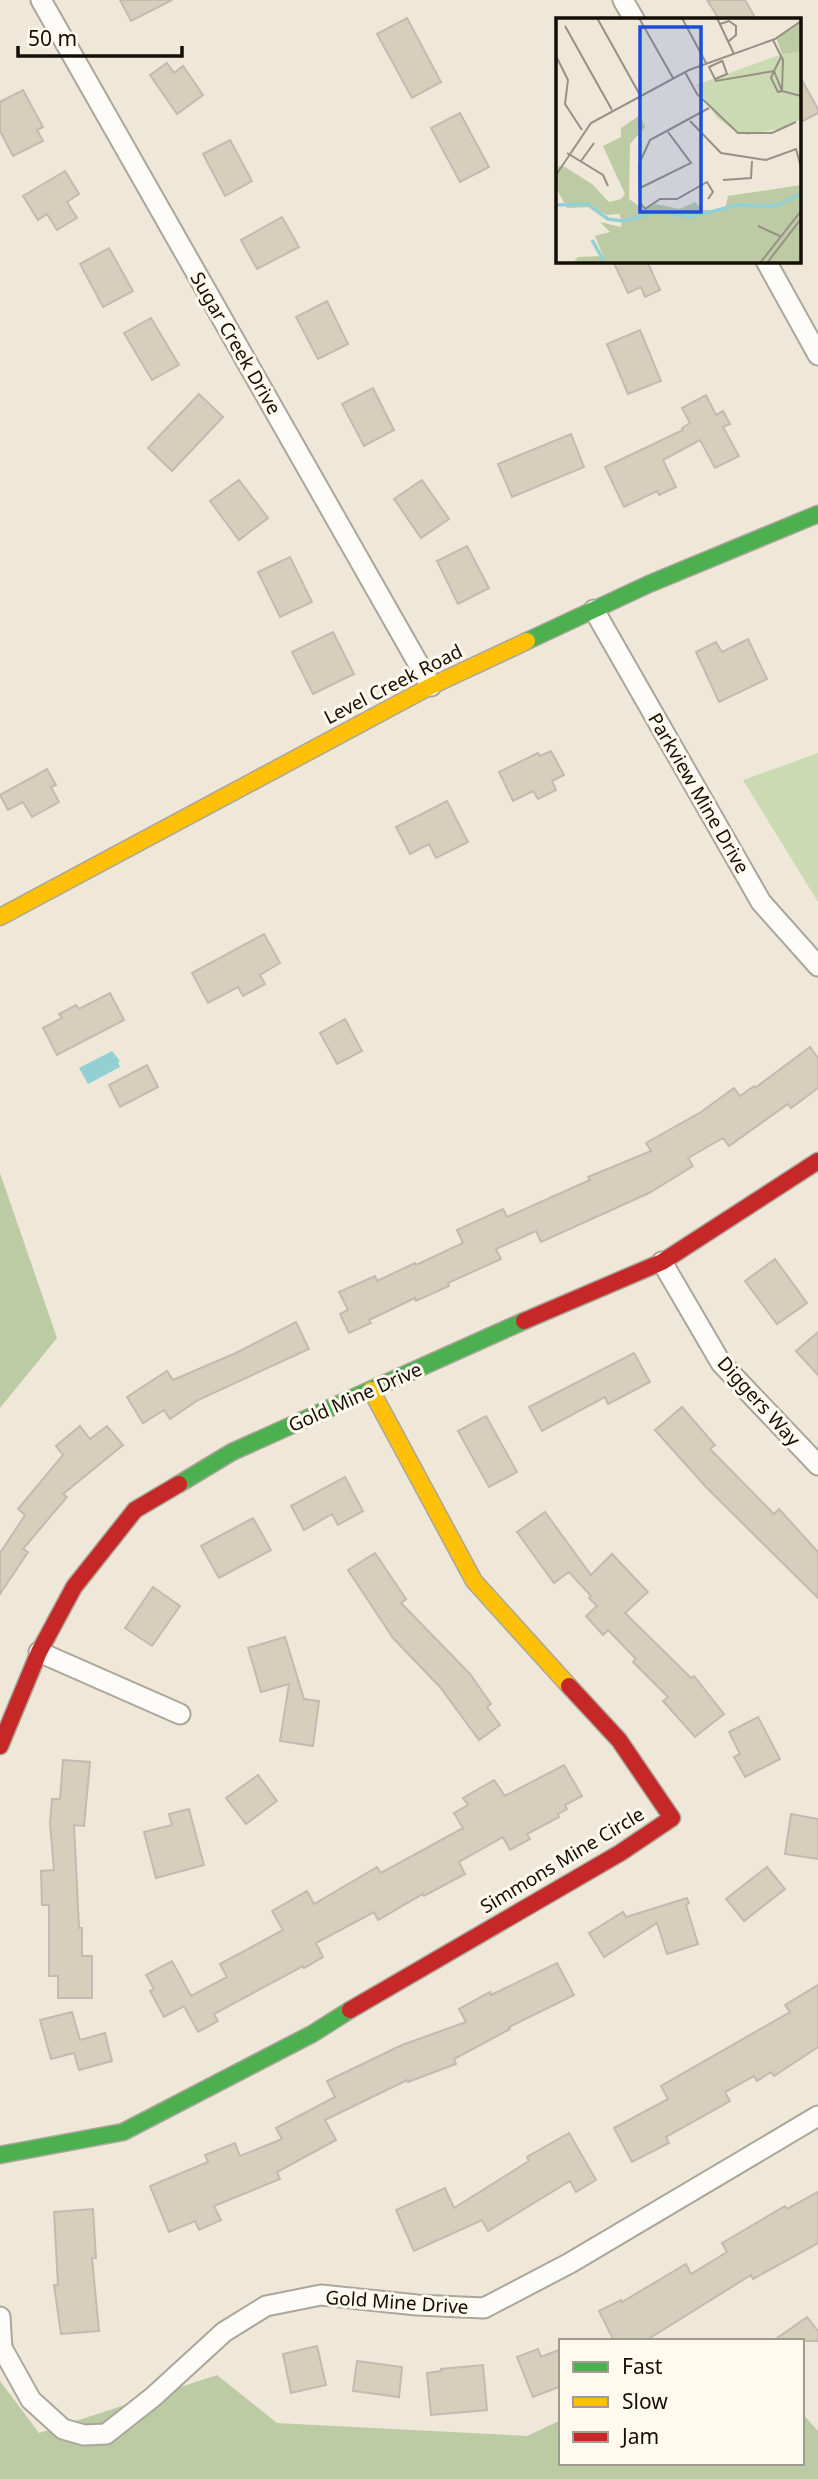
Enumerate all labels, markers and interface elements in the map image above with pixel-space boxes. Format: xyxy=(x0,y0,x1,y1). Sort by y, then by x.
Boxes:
scale bar xyxy=(18,14,182,58)
inset map xyxy=(556,18,800,262)
text: 50 m xyxy=(28,24,77,52)
street label: Sugar Creek Drive xyxy=(185,267,287,419)
street label: Level Creek Road xyxy=(319,638,467,730)
street label: Parkview Mine Drive xyxy=(642,708,756,878)
street label: Diggers Way xyxy=(712,1351,806,1452)
street label: Gold Mine Drive xyxy=(284,1356,426,1438)
street label: Simmons Mine Circle xyxy=(475,1801,649,1919)
street label: Gold Mine Drive xyxy=(325,2284,469,2320)
legend xyxy=(559,2339,804,2465)
text: Fast xyxy=(622,2352,663,2380)
text: Slow xyxy=(622,2387,668,2415)
text: Jam xyxy=(620,2422,659,2450)

